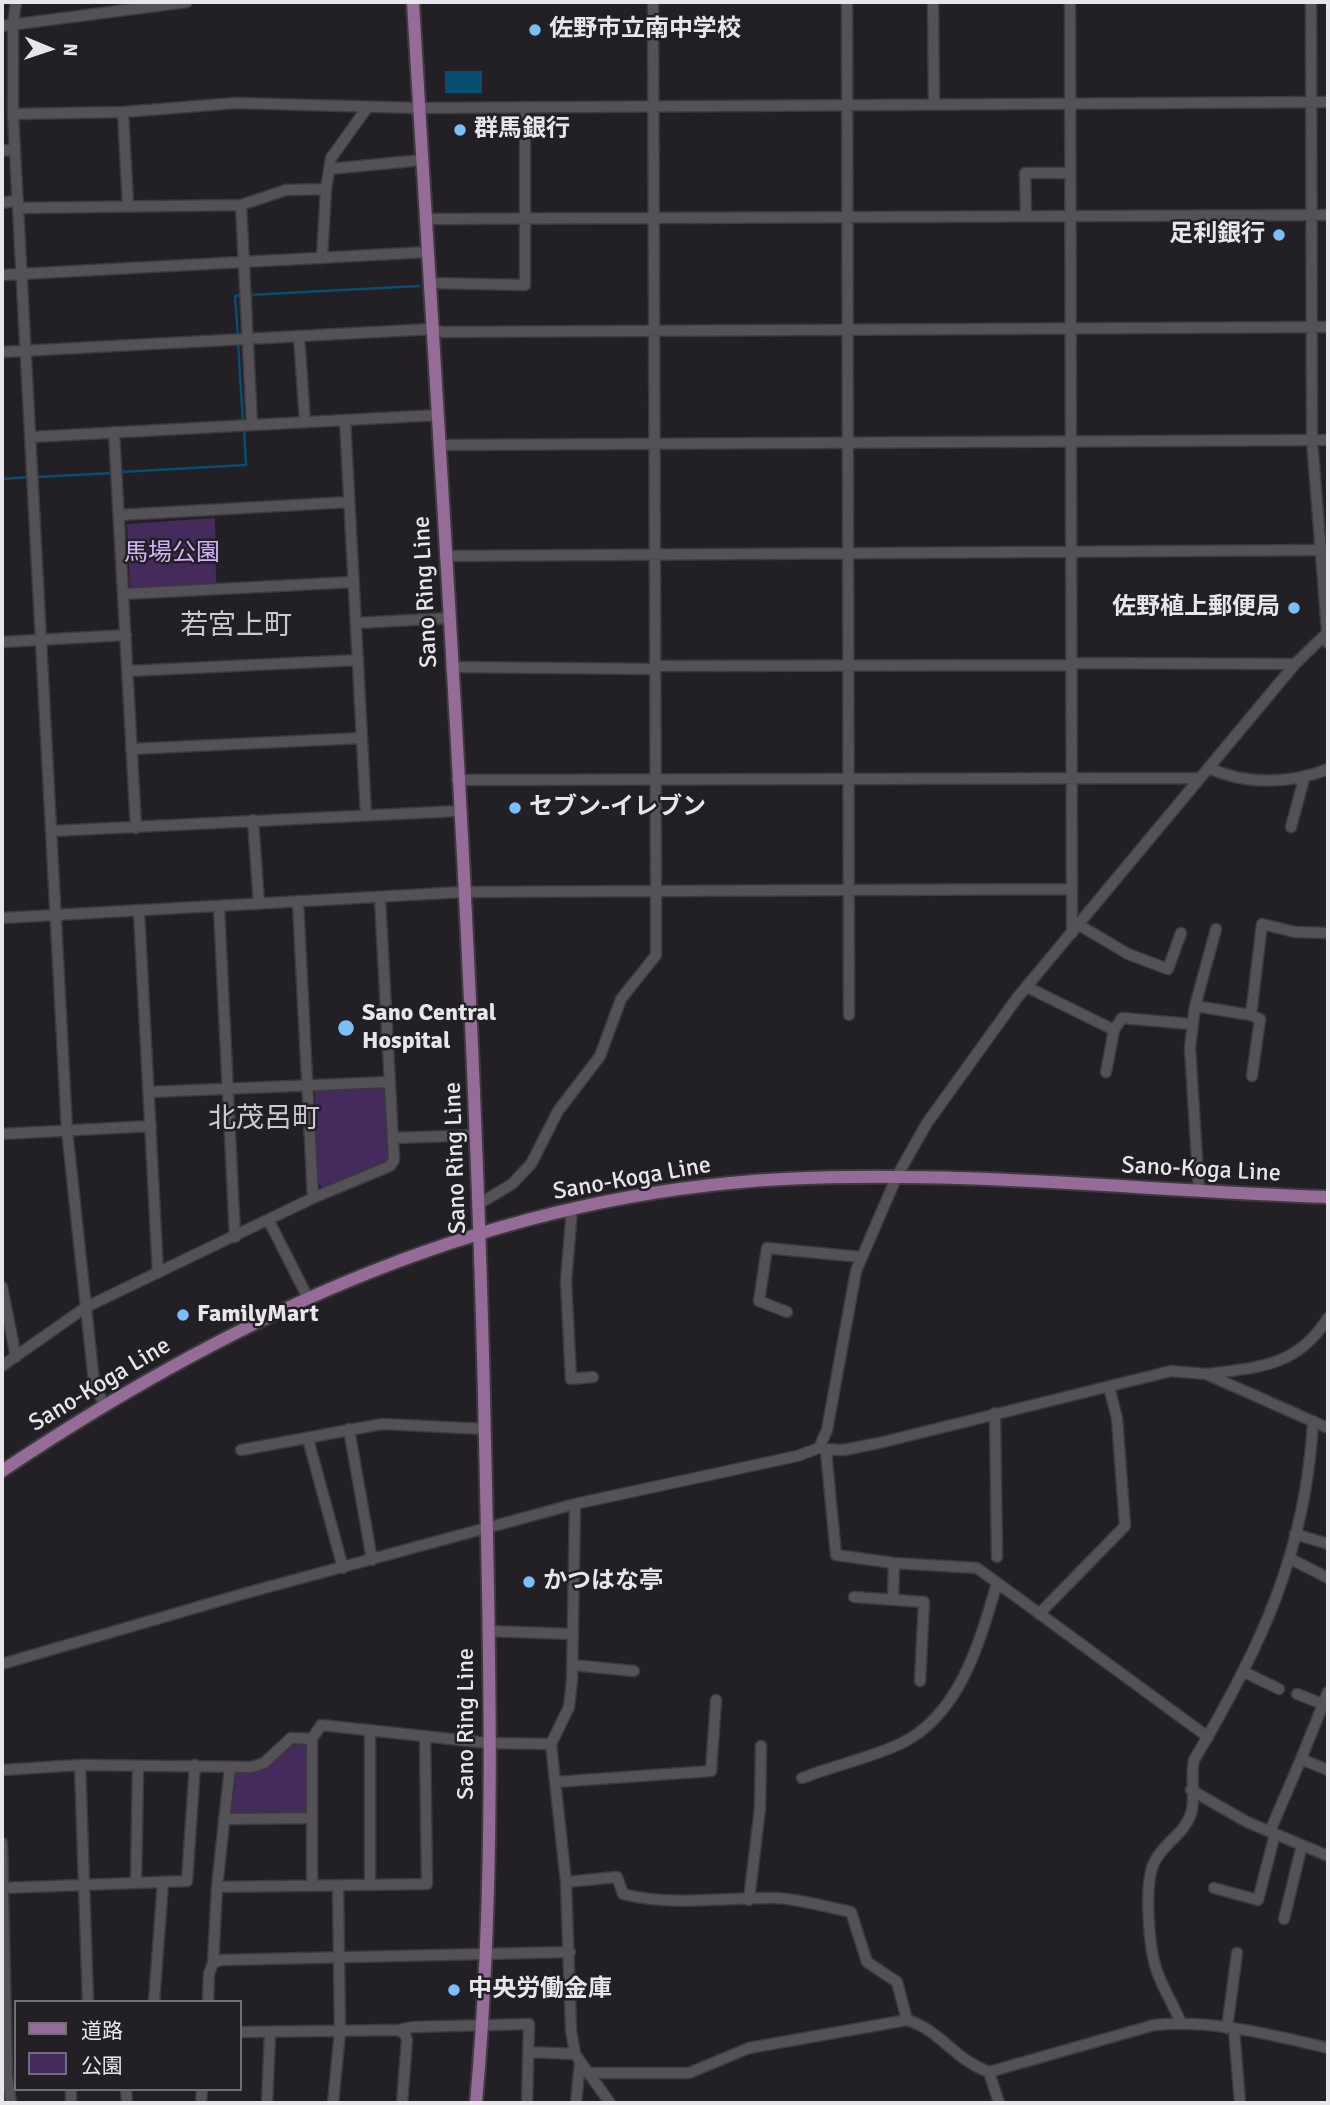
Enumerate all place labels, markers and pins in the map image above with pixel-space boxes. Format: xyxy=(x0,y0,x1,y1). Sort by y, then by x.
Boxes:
place label: 佐野市立南中学校 xyxy=(549,16,741,44)
marker: 佐野市立南中学校 xyxy=(527,22,543,38)
place label: 群馬銀行 xyxy=(474,116,570,144)
marker: 群馬銀行 xyxy=(452,122,468,138)
place label: 足利銀行 xyxy=(1169,221,1265,249)
marker: 足利銀行 xyxy=(1271,227,1287,243)
place label: 佐野植上郵便局 xyxy=(1112,594,1280,622)
marker: 佐野植上郵便局 xyxy=(1286,600,1302,616)
place label: セブン-イレブン xyxy=(529,794,706,822)
marker: セブン-イレブン xyxy=(507,800,523,816)
place label: Sano Central Hospital xyxy=(362,1000,496,1056)
marker: Sano Central Hospital xyxy=(336,1018,356,1038)
place label: FamilyMart xyxy=(197,1301,319,1329)
marker: FamilyMart xyxy=(175,1307,191,1323)
place label: かつはな亭 xyxy=(543,1568,663,1596)
marker: かつはな亭 xyxy=(521,1574,537,1590)
place label: 中央労働金庫 xyxy=(468,1976,612,2004)
marker: 中央労働金庫 xyxy=(446,1982,462,1998)

